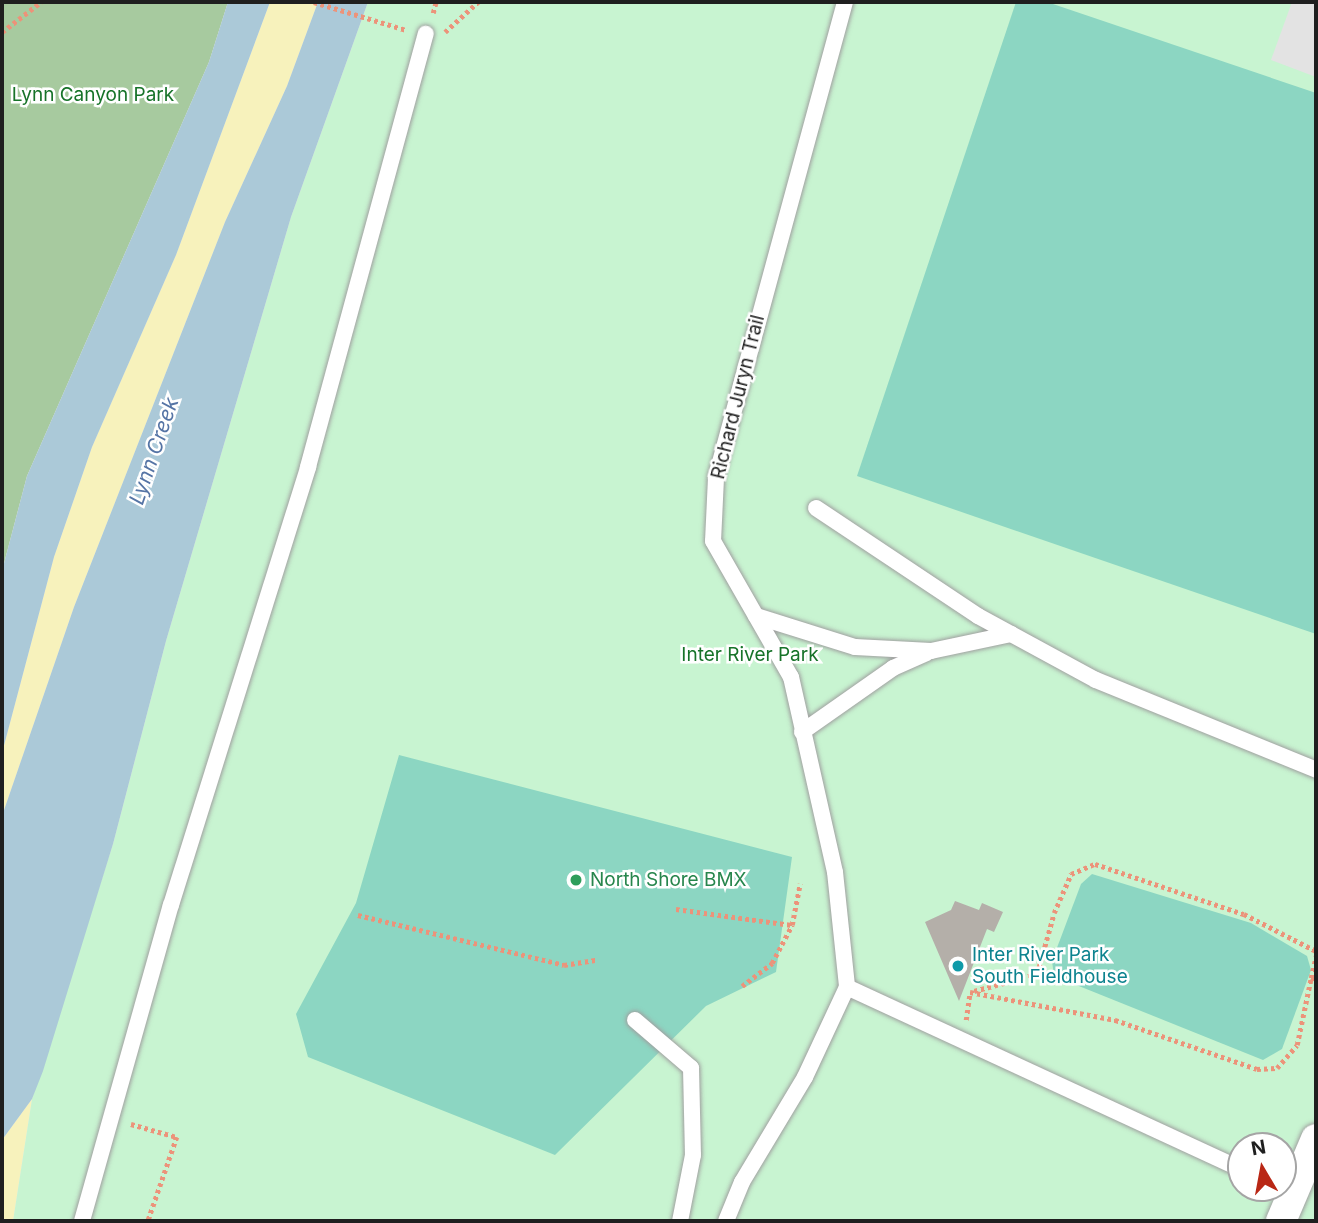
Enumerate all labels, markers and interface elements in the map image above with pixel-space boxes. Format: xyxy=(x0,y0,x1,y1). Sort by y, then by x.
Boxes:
park label: Lynn Canyon Park xyxy=(12,84,174,106)
street label: Richard Juryn Trail xyxy=(707,313,769,481)
water label: Lynn Creek xyxy=(124,394,184,508)
park label: Inter River Park xyxy=(681,644,819,666)
place label: North Shore BMX xyxy=(590,869,747,891)
marker: North Shore BMX xyxy=(568,872,584,888)
place label: Inter River Park South Fieldhouse xyxy=(972,944,1128,988)
marker: Inter River Park South Fieldhouse xyxy=(950,958,966,974)
north arrow xyxy=(1227,1132,1297,1202)
text: N xyxy=(1249,1135,1268,1160)

